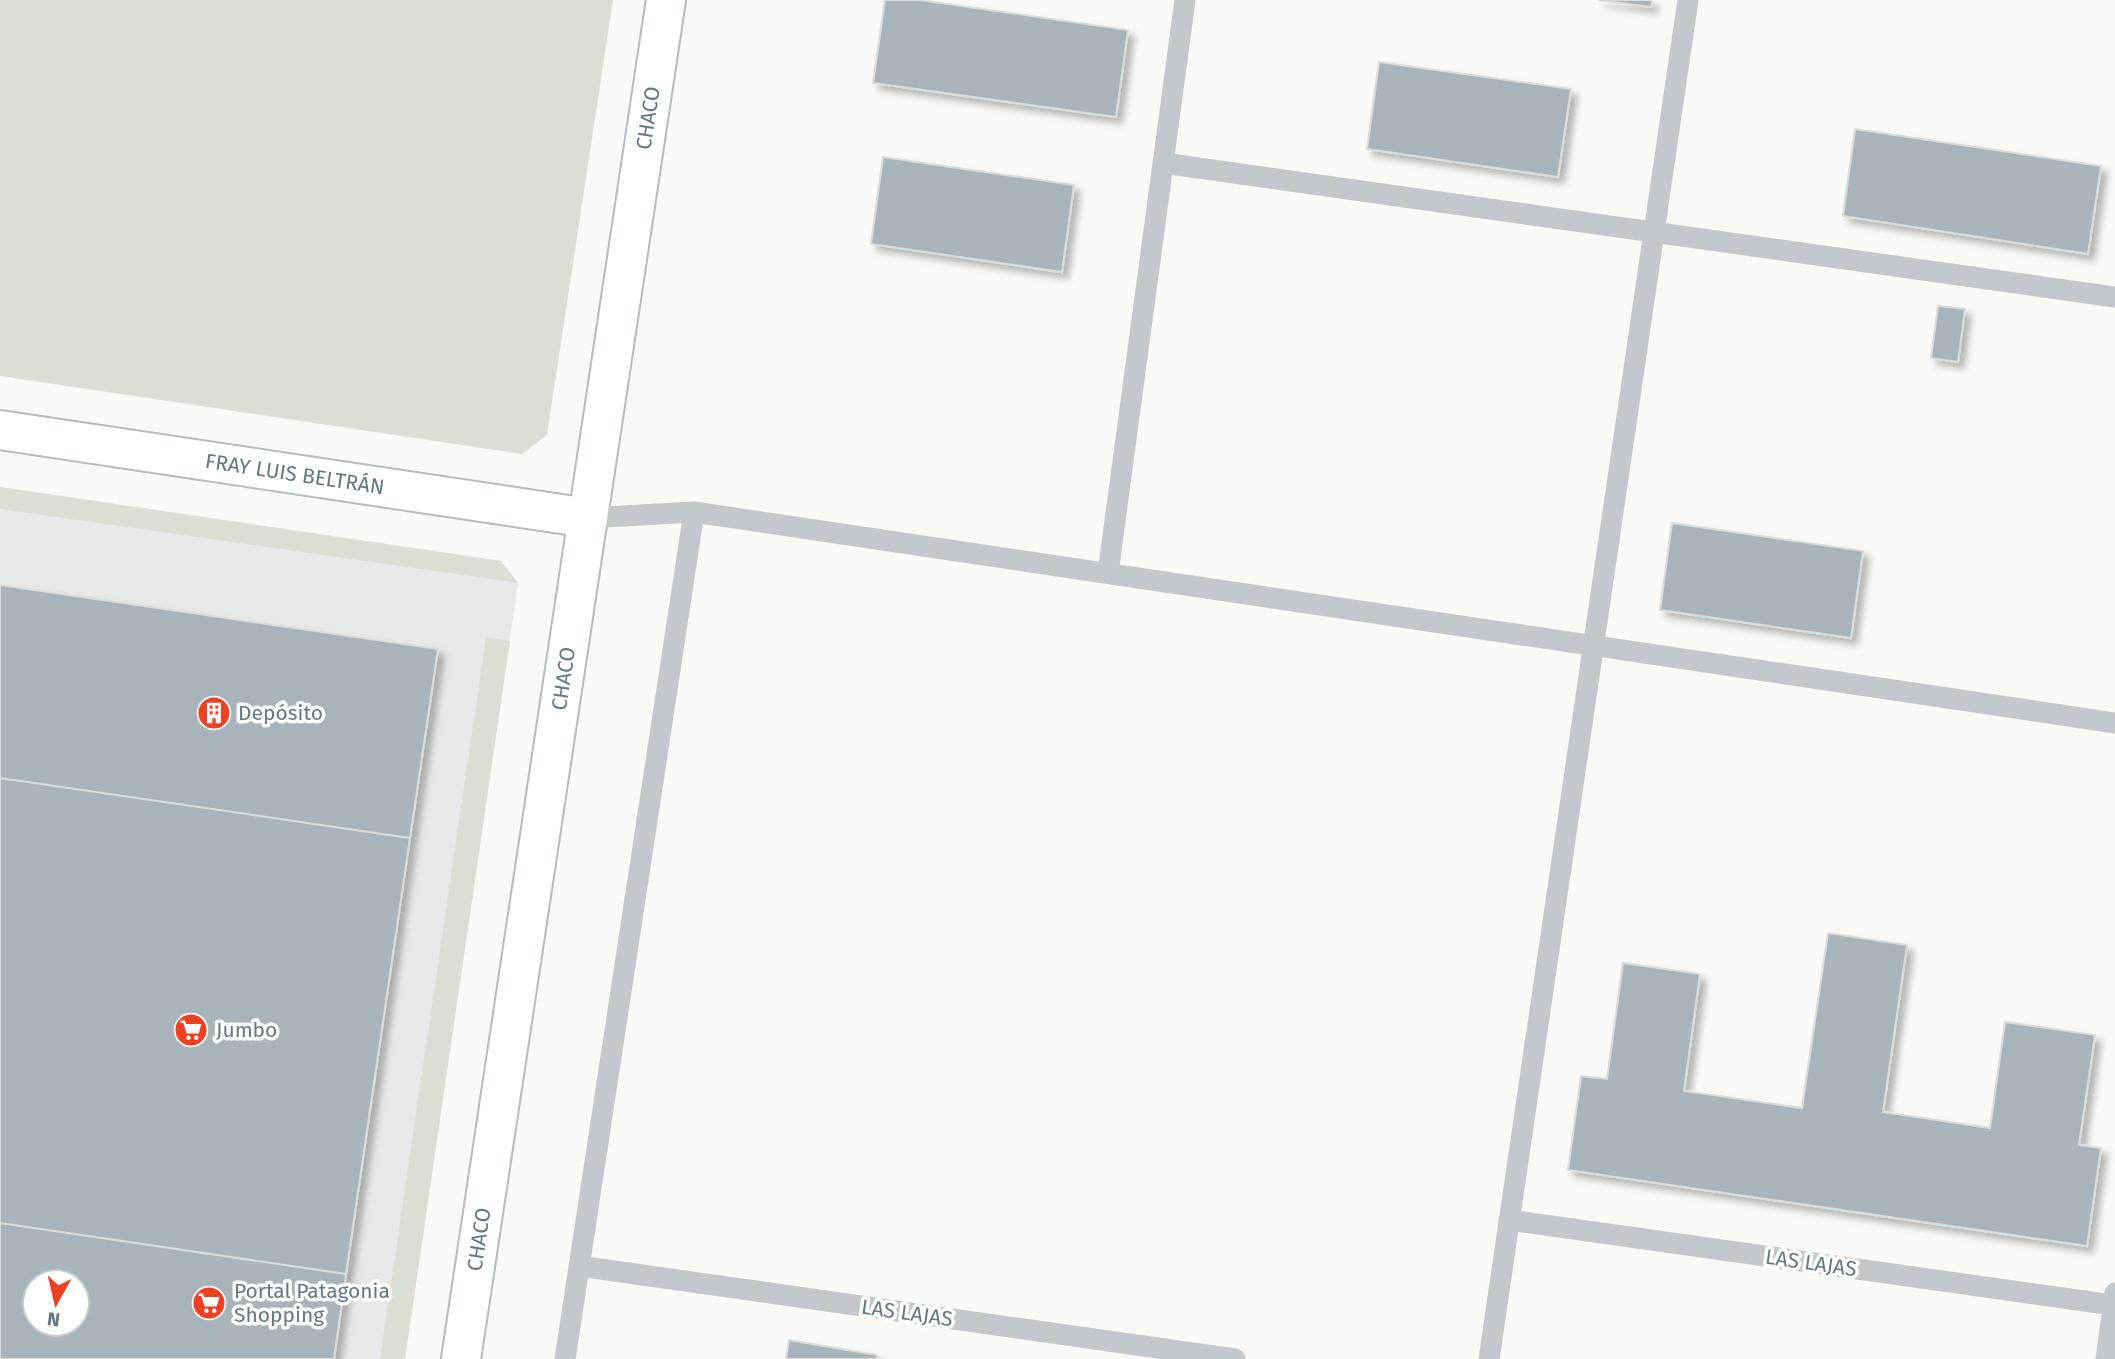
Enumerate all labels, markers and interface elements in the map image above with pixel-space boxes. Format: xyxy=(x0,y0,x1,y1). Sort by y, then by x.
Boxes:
street label: CHACO xyxy=(631,85,666,152)
street label: FRAY LUIS BELTRÁN xyxy=(203,448,386,500)
street label: CHACO xyxy=(546,645,581,712)
building icon: Depósito xyxy=(195,694,233,732)
place label: Depósito xyxy=(238,700,323,726)
supermarket icon: Jumbo xyxy=(172,1011,210,1049)
place label: Jumbo xyxy=(216,1017,277,1043)
street label: CHACO xyxy=(461,1206,497,1273)
street label: LAS LAJAS xyxy=(1764,1244,1858,1282)
north arrow xyxy=(21,1268,91,1338)
place label: Portal Patagonia Shopping xyxy=(234,1278,390,1328)
supermarket icon: Portal Patagonia Shopping xyxy=(190,1284,228,1322)
street label: LAS LAJAS xyxy=(860,1294,954,1332)
text: N xyxy=(46,1307,62,1332)

